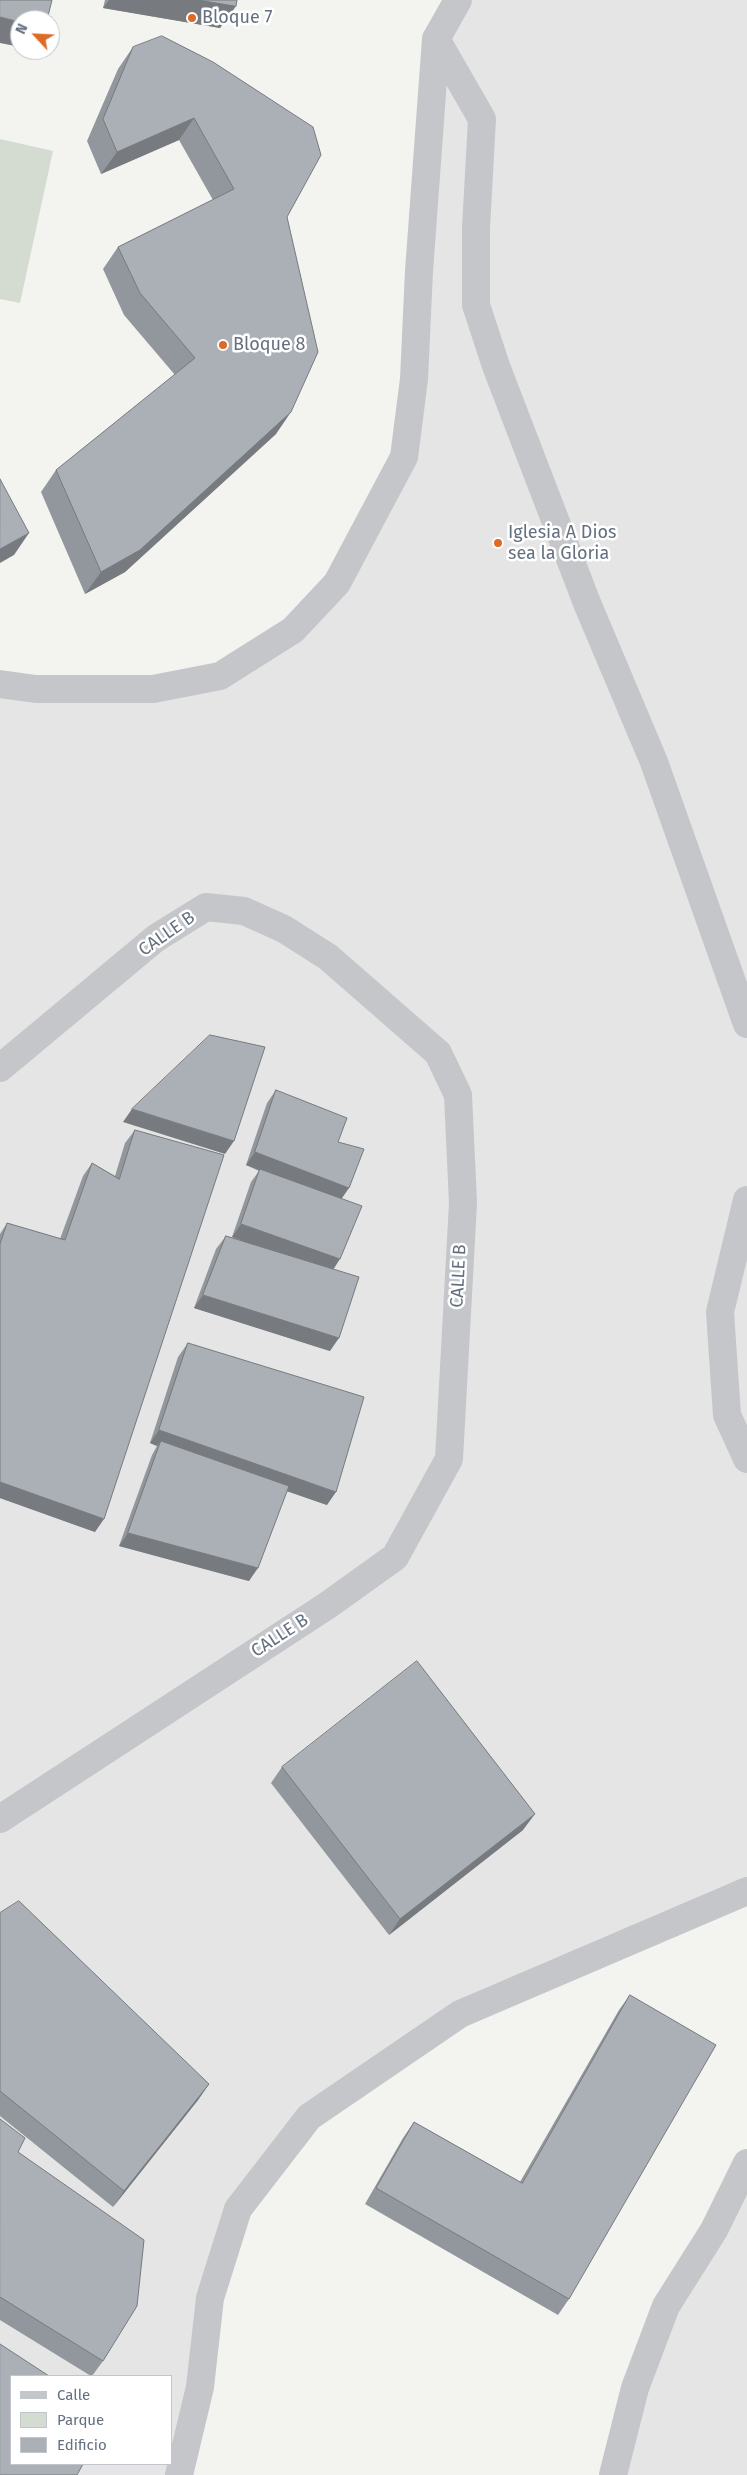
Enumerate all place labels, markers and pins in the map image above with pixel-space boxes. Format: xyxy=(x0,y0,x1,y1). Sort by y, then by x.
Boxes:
place label: Bloque 7 xyxy=(202,7,272,29)
marker: Bloque 7 xyxy=(186,12,198,24)
place label: Bloque 8 xyxy=(233,334,305,356)
marker: Bloque 8 xyxy=(217,339,229,351)
place label: Iglesia A Dios sea la Gloria xyxy=(508,522,616,564)
marker: Iglesia A Dios sea la Gloria xyxy=(492,537,504,549)

